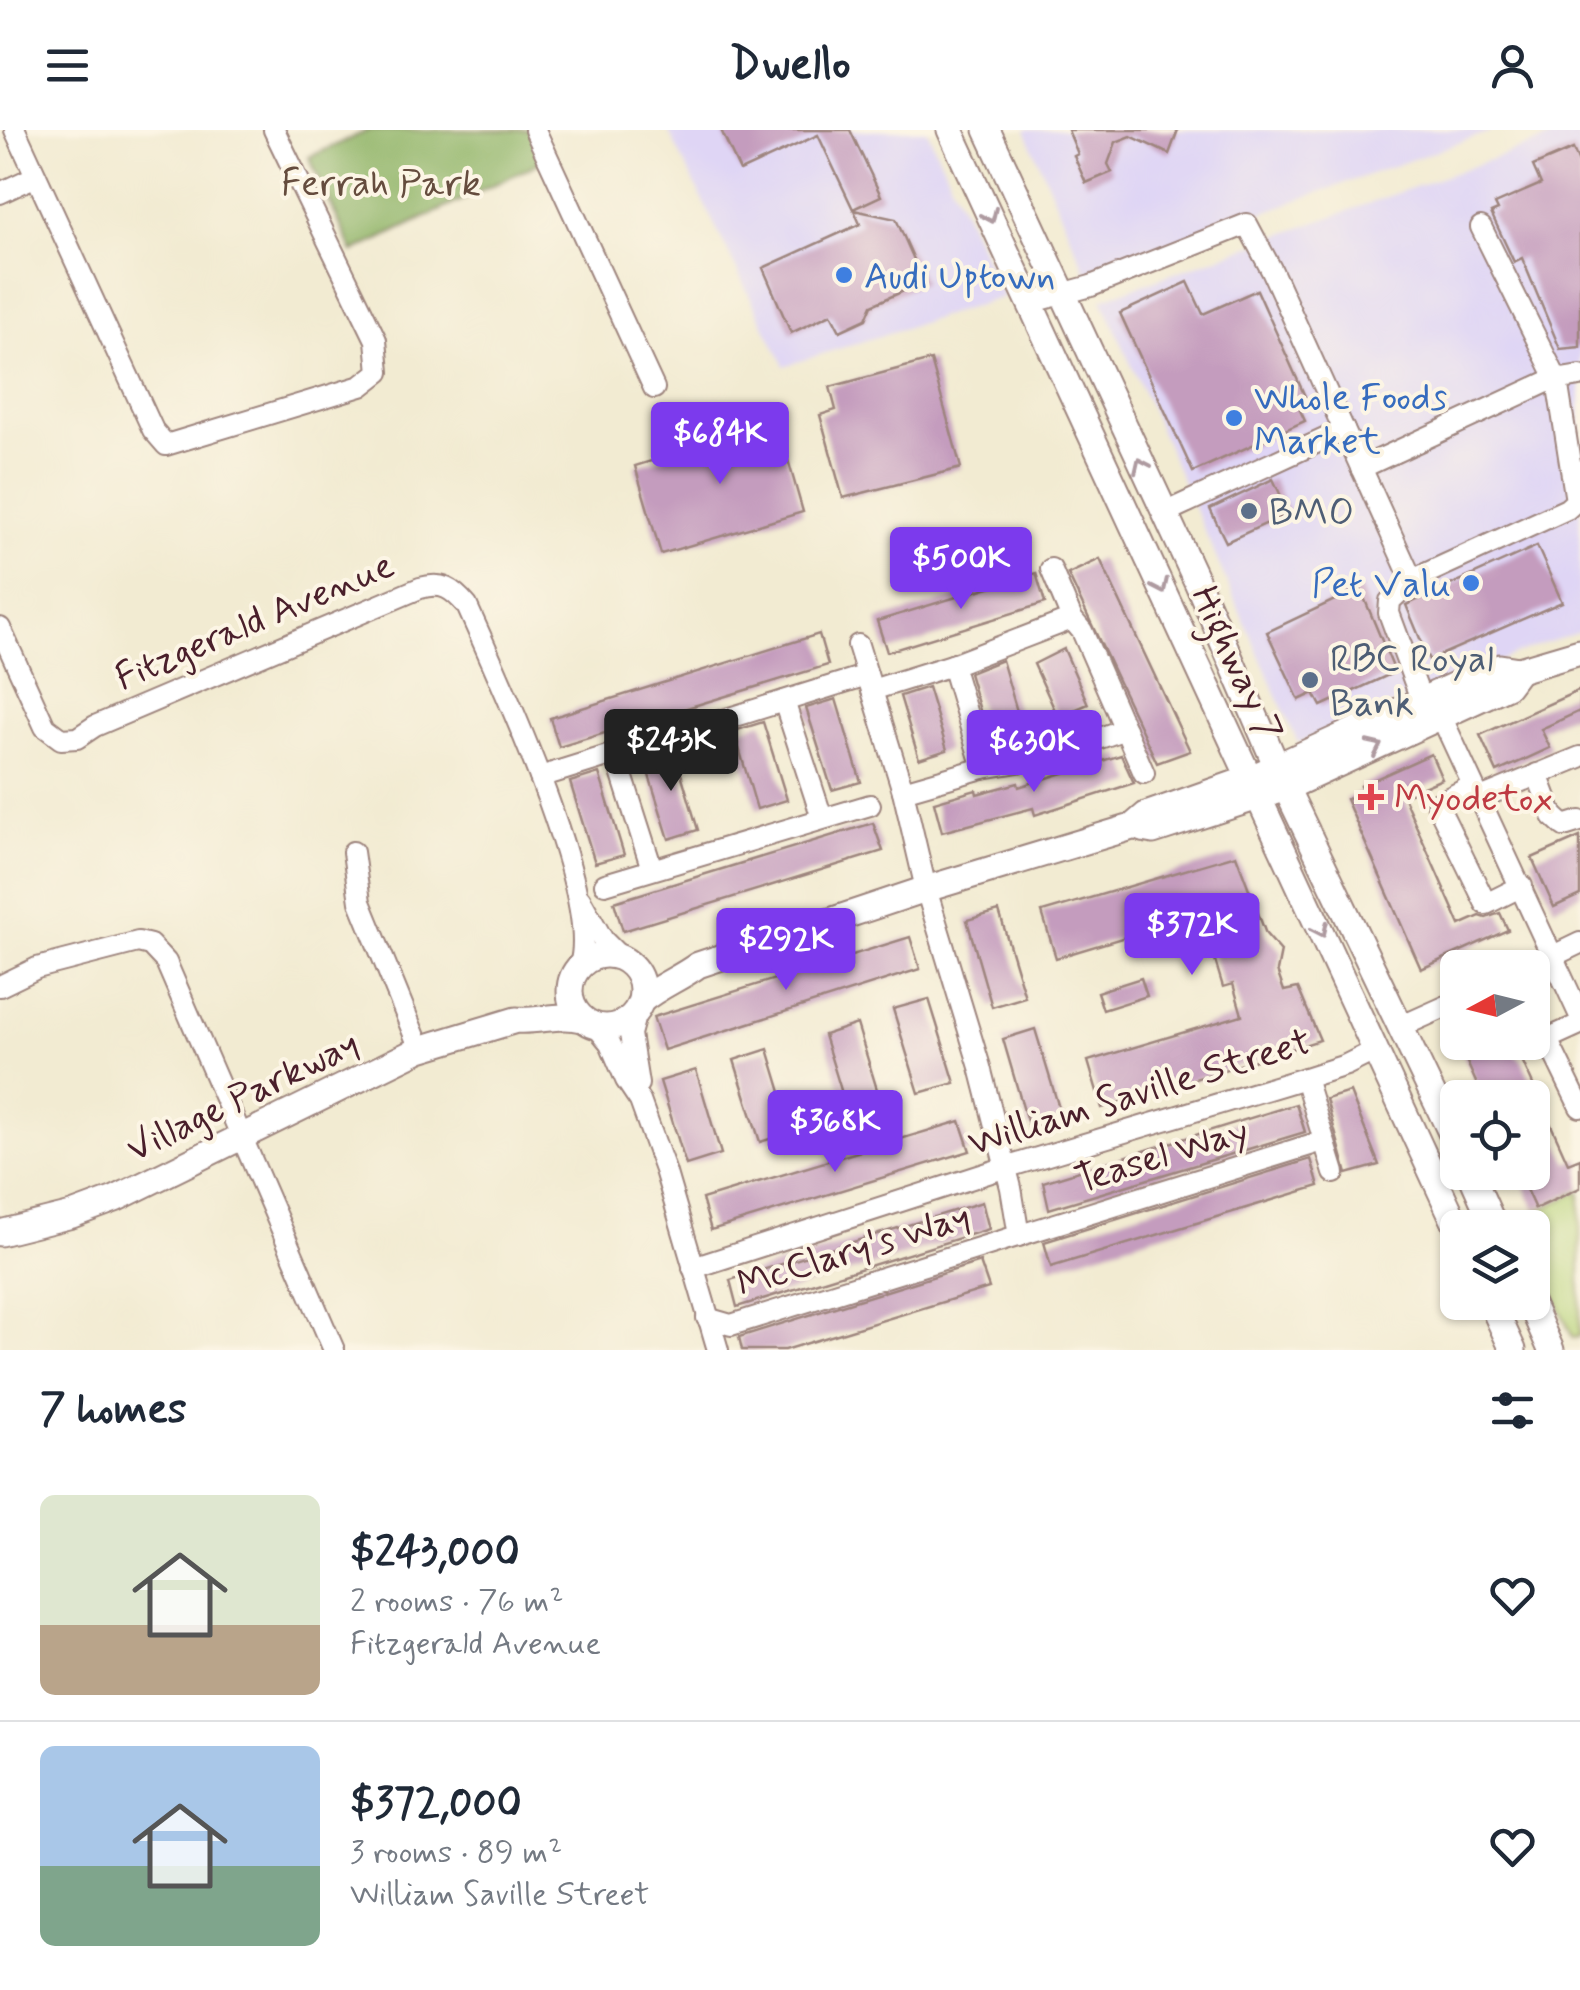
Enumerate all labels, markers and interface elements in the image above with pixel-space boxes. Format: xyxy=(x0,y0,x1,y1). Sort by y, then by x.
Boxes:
text: Dwello xyxy=(730,36,850,95)
icon: menu xyxy=(40,38,95,93)
icon: person xyxy=(1485,38,1540,93)
park label: Ferrah Park xyxy=(281,160,481,209)
one-way arrow xyxy=(977,206,997,224)
place label: Audi Uptown xyxy=(864,253,1055,302)
marker: Audi Uptown xyxy=(833,264,855,286)
place label: Whole Foods Market xyxy=(1254,374,1448,467)
pin: $684K xyxy=(650,402,790,487)
marker: Whole Foods Market xyxy=(1223,407,1245,429)
text: $684K xyxy=(673,413,767,455)
one-way arrow xyxy=(1134,457,1154,475)
place label: BMO xyxy=(1269,489,1354,538)
marker: BMO xyxy=(1238,500,1260,522)
pin: $500K xyxy=(891,527,1031,612)
text: $500K xyxy=(912,538,1010,580)
street label: Fitzgerald Avenue xyxy=(108,541,402,703)
place label: Pet Valu xyxy=(1311,561,1451,610)
marker: Pet Valu xyxy=(1460,572,1482,594)
one-way arrow xyxy=(1149,577,1169,595)
street label: Highway 7 xyxy=(1175,579,1293,751)
place label: RBC Royal Bank xyxy=(1330,636,1494,729)
marker: RBC Royal Bank xyxy=(1299,669,1321,691)
pin: $243K xyxy=(601,709,741,794)
pin: $630K xyxy=(964,710,1104,795)
text: $243K xyxy=(626,720,716,762)
text: $630K xyxy=(989,721,1079,763)
one-way arrow xyxy=(1364,740,1382,760)
place label: Myodetox xyxy=(1394,775,1553,824)
marker: Myodetox xyxy=(1358,784,1384,810)
pin: $372K xyxy=(1122,893,1262,978)
text: $372K xyxy=(1146,904,1238,946)
pin: $292K xyxy=(716,908,856,993)
text: $292K xyxy=(738,919,834,961)
one-way arrow xyxy=(1309,920,1329,938)
north arrow xyxy=(1440,950,1550,1060)
map controls xyxy=(1440,950,1550,1320)
street label: William Saville Street xyxy=(963,1018,1317,1169)
street label: Village Parkway xyxy=(119,1020,367,1175)
button: locate xyxy=(1440,1080,1550,1190)
pin: $368K xyxy=(765,1090,905,1175)
text: $368K xyxy=(790,1101,880,1143)
street label: Teasel Way xyxy=(1069,1107,1254,1206)
street label: McClary's Way xyxy=(731,1193,976,1310)
button: layers xyxy=(1440,1210,1550,1320)
text: 7 homes xyxy=(40,1383,187,1438)
icon: filters xyxy=(1485,1383,1540,1438)
text: $243,000 xyxy=(350,1526,520,1581)
icon: home xyxy=(120,1535,240,1655)
icon: heart xyxy=(1485,1568,1540,1623)
text: 2 rooms · 76 m² xyxy=(350,1581,563,1623)
text: Fitzgerald Avenue xyxy=(350,1623,601,1665)
text: $372,000 xyxy=(350,1777,522,1832)
icon: home xyxy=(120,1786,240,1906)
icon: heart xyxy=(1485,1819,1540,1874)
text: 3 rooms · 89 m² xyxy=(350,1832,562,1874)
text: William Saville Street xyxy=(350,1874,649,1916)

